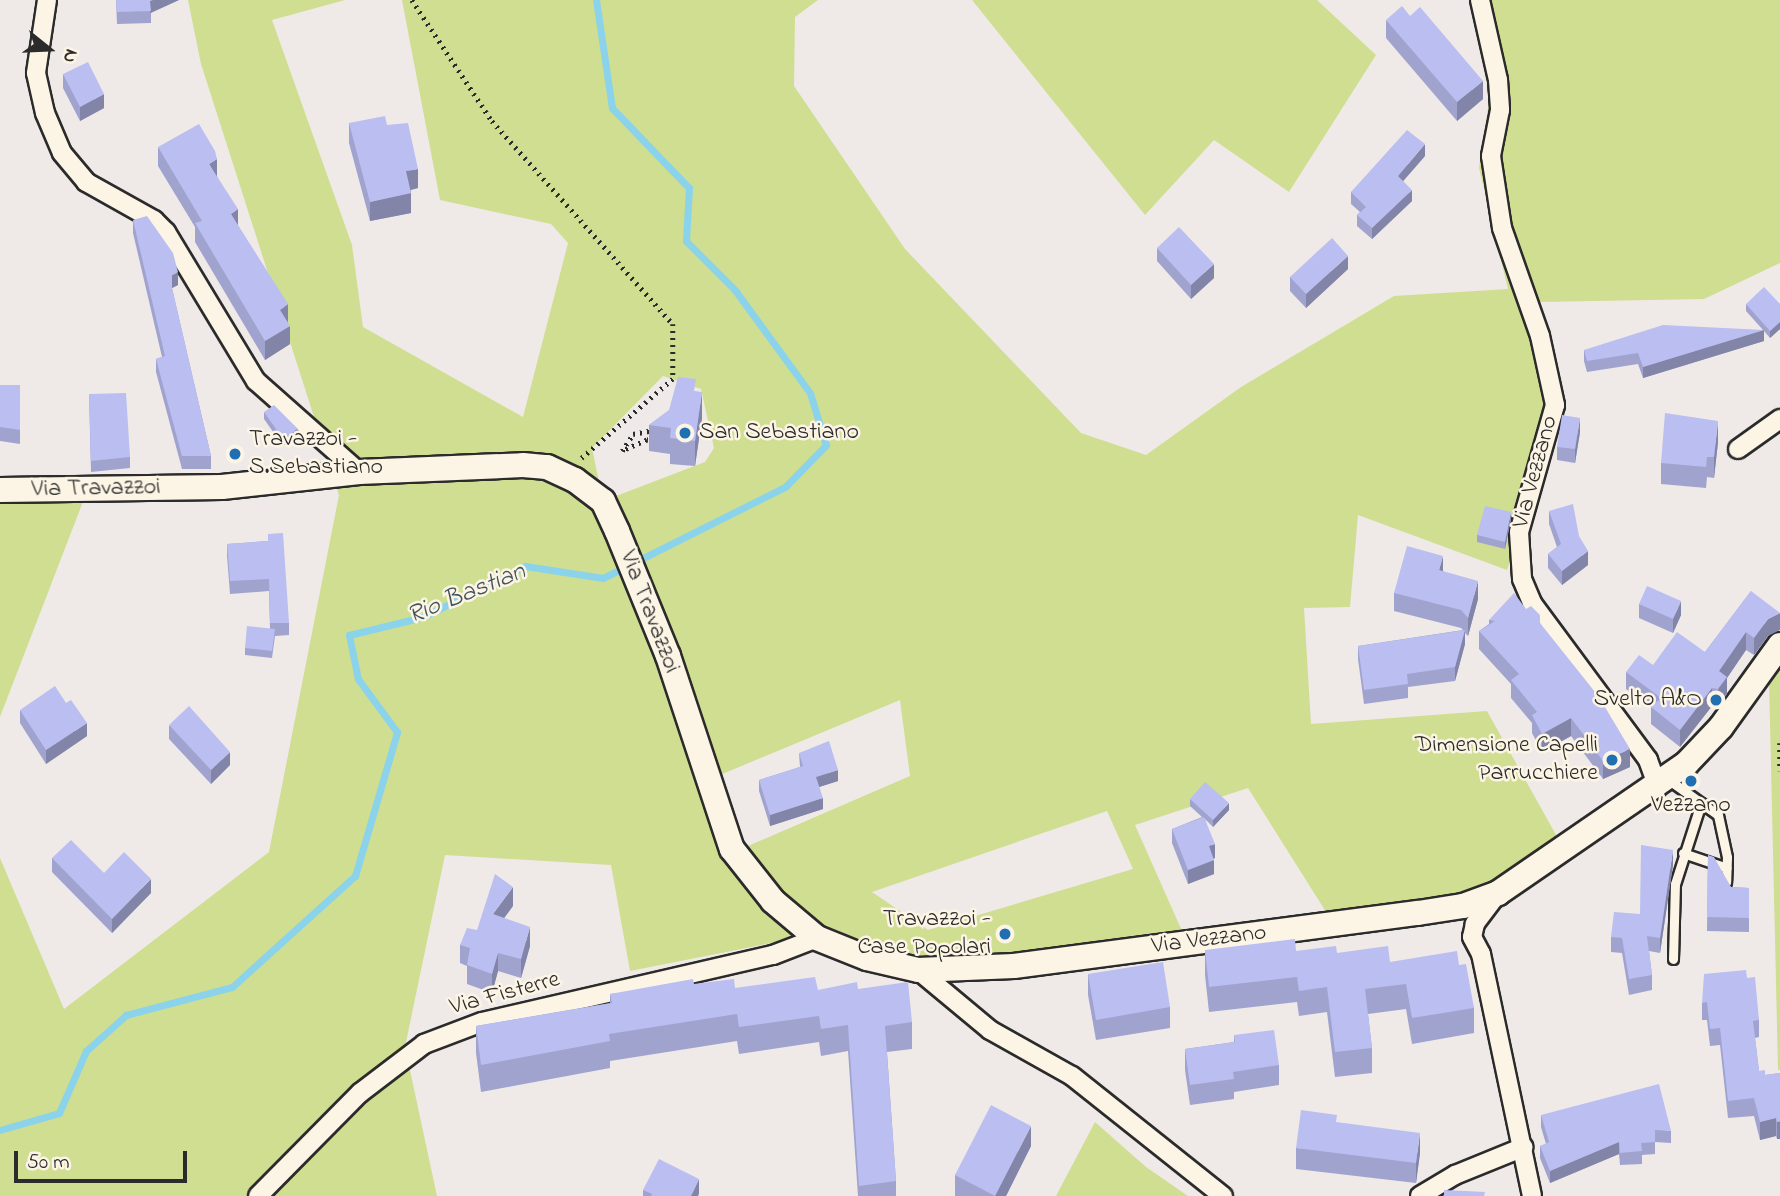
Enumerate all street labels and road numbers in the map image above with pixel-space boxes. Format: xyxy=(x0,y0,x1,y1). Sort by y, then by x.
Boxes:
street label: Via Vezzano xyxy=(1507,413,1565,531)
street label: Via Travazzoi xyxy=(31,473,161,505)
street label: Via Travazzoi xyxy=(612,547,686,677)
street label: Via Vezzano xyxy=(1150,919,1268,961)
street label: Via Fisterre xyxy=(447,966,563,1022)

